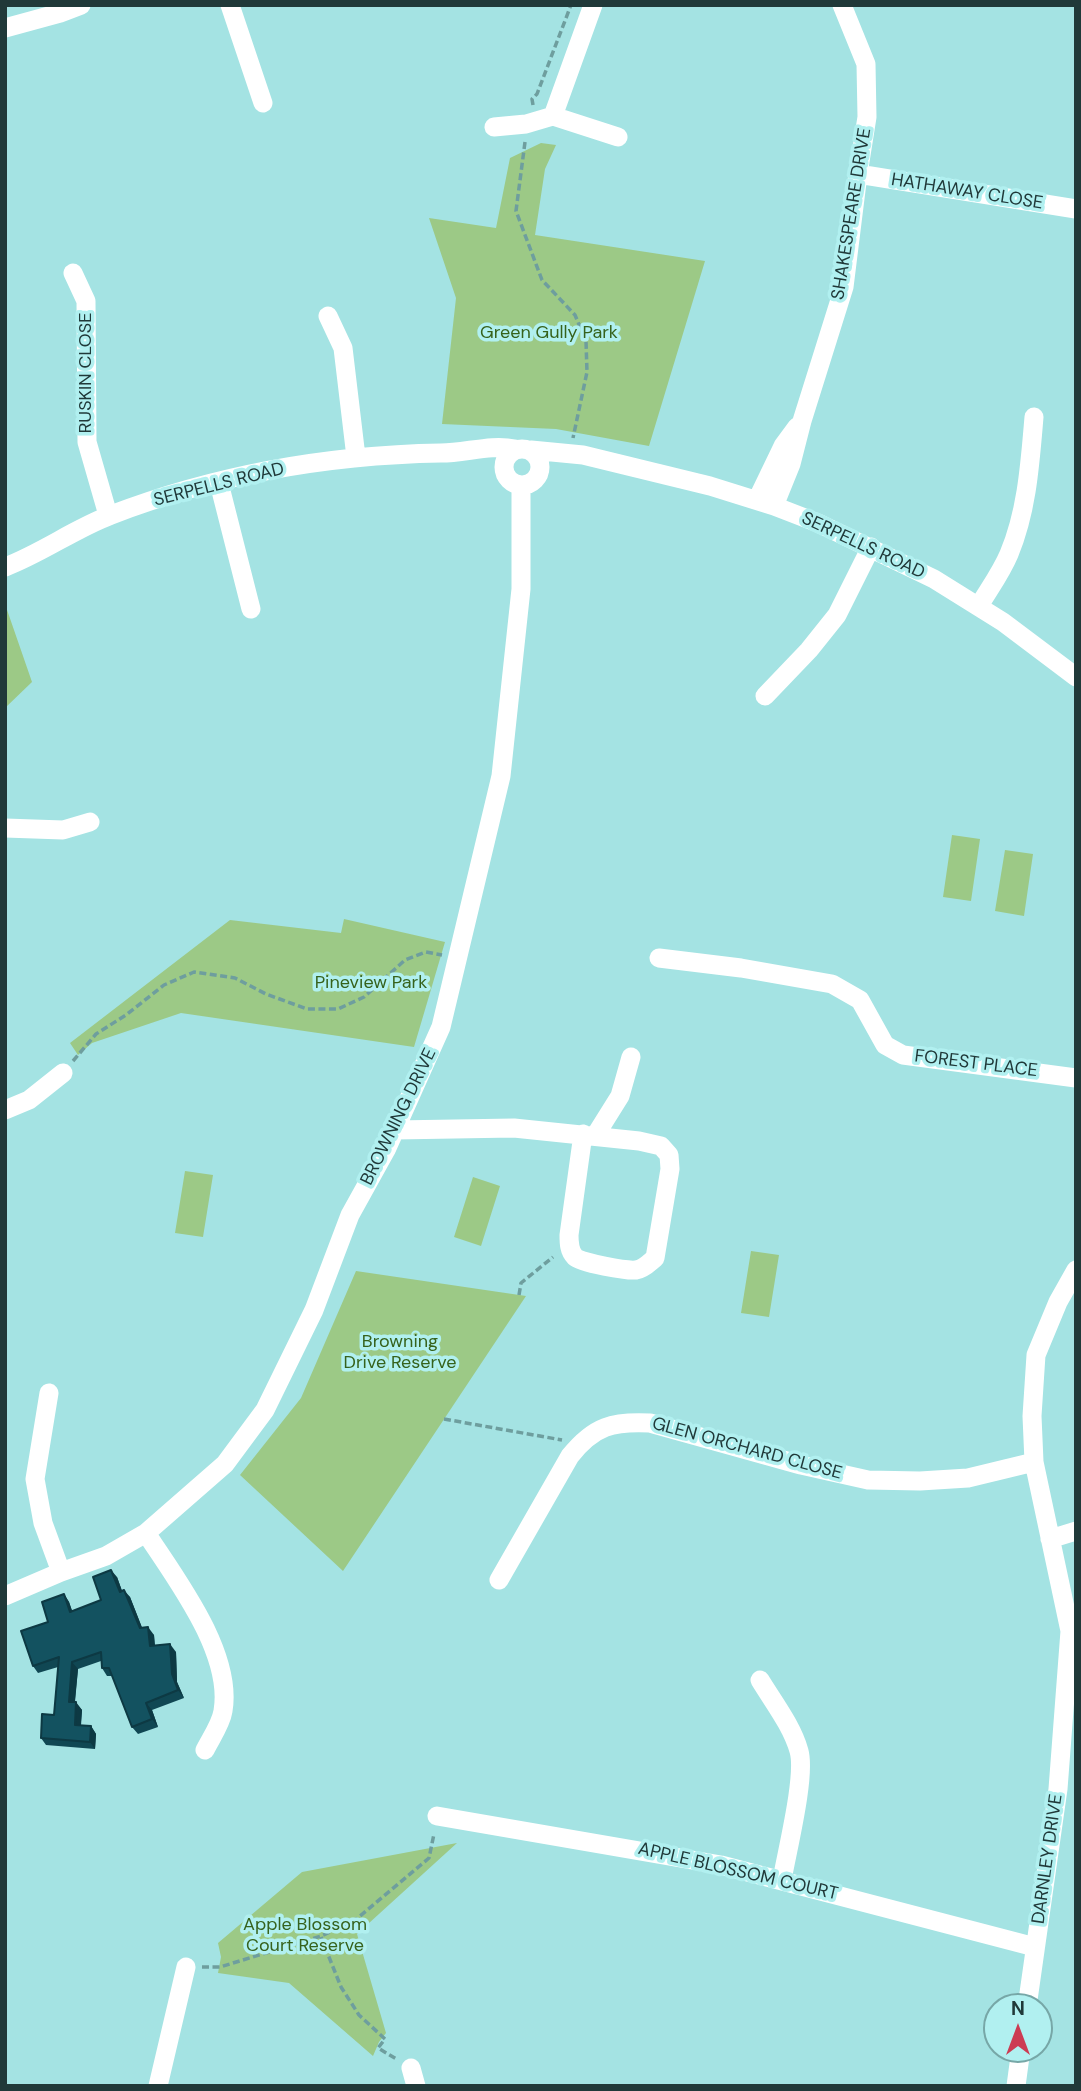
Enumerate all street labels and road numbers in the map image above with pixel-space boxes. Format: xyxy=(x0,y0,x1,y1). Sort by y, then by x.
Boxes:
street label: SHAKESPEARE DRIVE xyxy=(828,127,876,301)
street label: HATHAWAY CLOSE xyxy=(889,169,1045,215)
street label: RUSKIN CLOSE xyxy=(75,313,97,433)
street label: SERPELLS ROAD xyxy=(152,458,286,512)
street label: SERPELLS ROAD xyxy=(798,508,928,584)
street label: BROWNING DRIVE xyxy=(357,1045,441,1189)
street label: FOREST PLACE xyxy=(913,1046,1039,1082)
street label: GLEN ORCHARD CLOSE xyxy=(650,1413,844,1485)
street label: DARNLEY DRIVE xyxy=(1028,1793,1068,1925)
street label: APPLE BLOSSOM COURT xyxy=(636,1838,840,1906)

